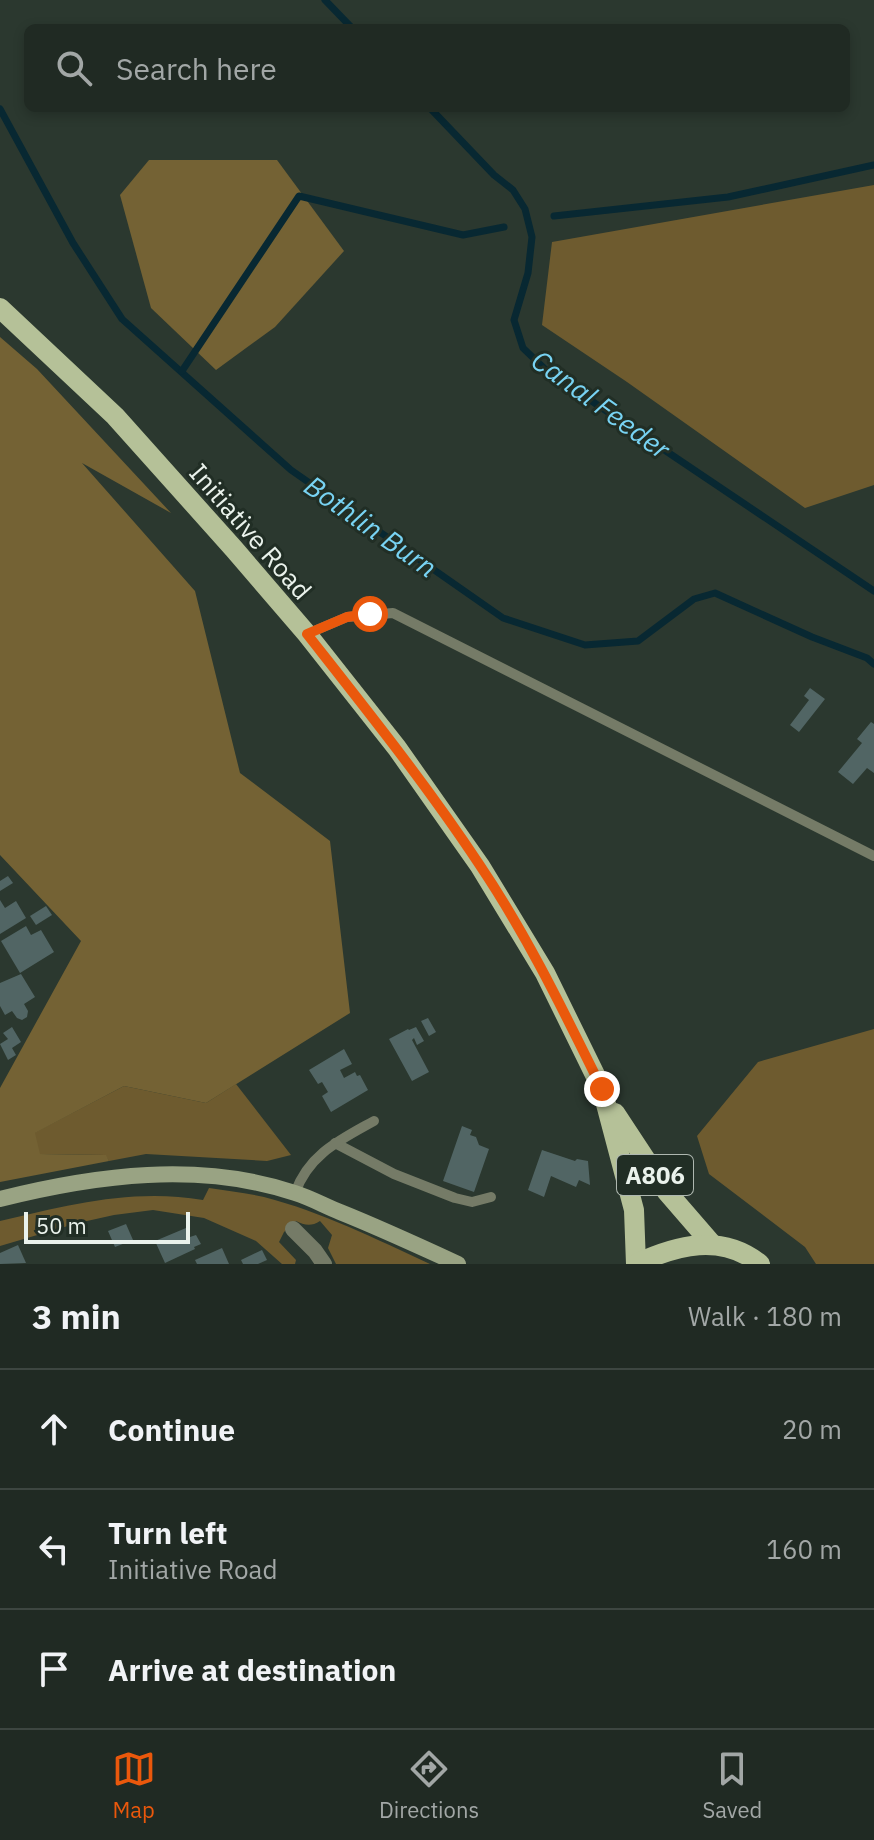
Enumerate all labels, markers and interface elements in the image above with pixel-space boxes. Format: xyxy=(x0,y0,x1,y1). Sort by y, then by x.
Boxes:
search box xyxy=(24,24,850,112)
icon: search xyxy=(52,46,96,90)
text: Search here xyxy=(116,49,277,88)
water label: Canal Feeder xyxy=(524,341,678,467)
street label: Initiative Road xyxy=(183,456,319,606)
water label: Bothlin Burn xyxy=(297,467,445,585)
route start xyxy=(352,596,388,632)
route end xyxy=(584,1071,620,1107)
road number: A806 xyxy=(617,1155,693,1195)
scale bar xyxy=(24,1208,190,1244)
text: 50 m xyxy=(36,1211,87,1240)
text: 3 min xyxy=(32,1294,121,1338)
text: Walk · 180 m xyxy=(688,1299,842,1333)
icon: ahead xyxy=(32,1407,76,1451)
text: Continue xyxy=(108,1410,235,1449)
text: 20 m xyxy=(782,1412,842,1446)
text: Turn left xyxy=(108,1513,227,1552)
icon: left xyxy=(32,1527,76,1571)
text: 160 m xyxy=(766,1532,842,1566)
text: Initiative Road xyxy=(108,1552,278,1586)
icon: arrive xyxy=(32,1647,76,1691)
text: Arrive at destination xyxy=(108,1650,396,1689)
tab: Map xyxy=(112,1747,156,1824)
tab: Directions xyxy=(379,1747,479,1824)
tab: Saved xyxy=(702,1747,762,1824)

